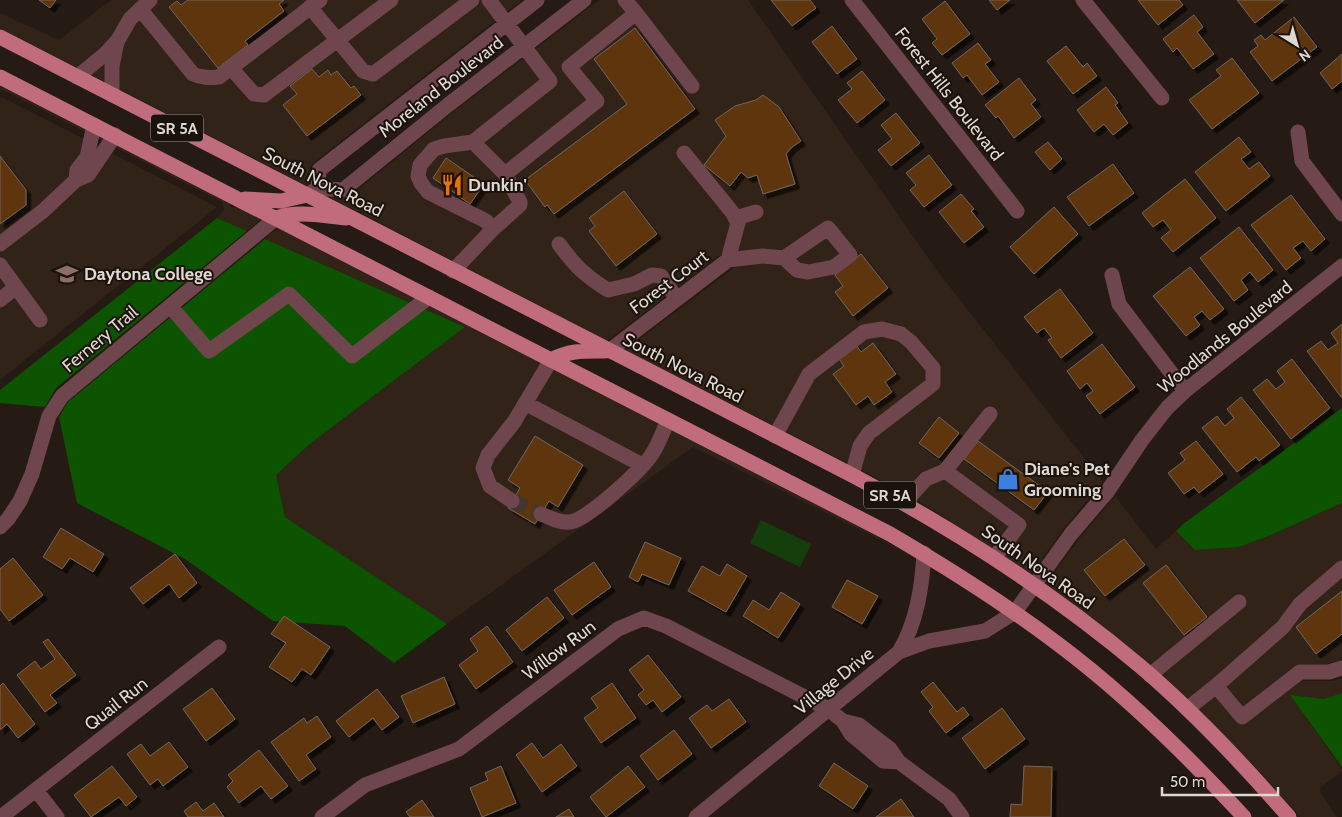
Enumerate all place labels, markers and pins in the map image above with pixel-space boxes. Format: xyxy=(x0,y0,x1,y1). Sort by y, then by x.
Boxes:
restaurant icon: Dunkin' xyxy=(439,172,465,198)
place label: Dunkin' xyxy=(468,174,527,196)
school or university icon: Daytona College xyxy=(54,261,80,287)
place label: Daytona College xyxy=(84,263,212,285)
place label: Diane's Pet Grooming xyxy=(1024,458,1110,501)
shop icon: Diane's Pet Grooming xyxy=(995,466,1021,492)

